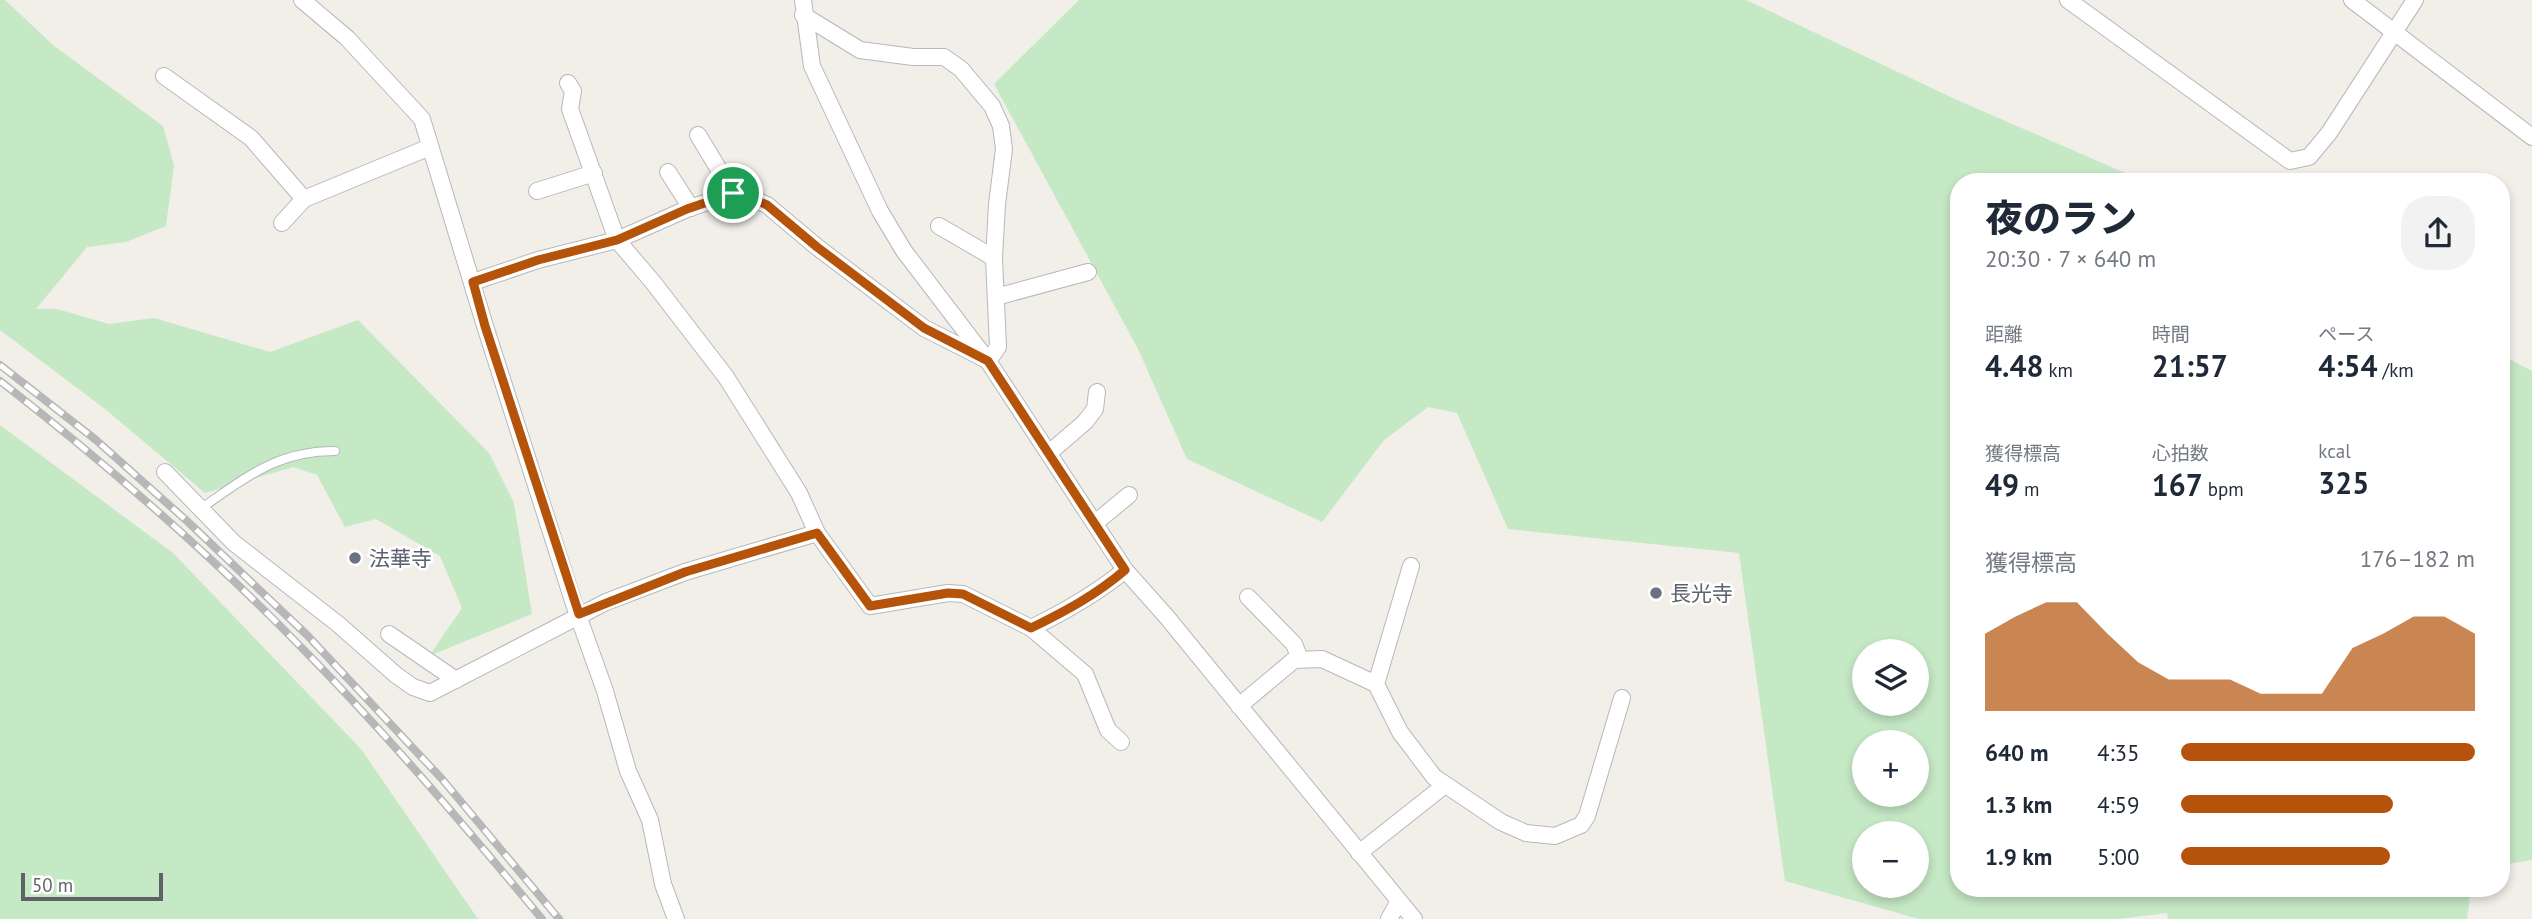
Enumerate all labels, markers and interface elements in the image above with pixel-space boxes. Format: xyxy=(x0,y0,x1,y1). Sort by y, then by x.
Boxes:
pin xyxy=(703,163,763,223)
icon: arrive xyxy=(714,174,752,212)
text: 夜のラン xyxy=(1985,193,2137,242)
button: share xyxy=(2401,196,2475,270)
text: 20:30 · 7 × 640 m xyxy=(1985,244,2156,273)
text: 距離 xyxy=(1985,322,2023,346)
text: 時間 xyxy=(2152,322,2190,346)
text: ペース xyxy=(2318,322,2374,346)
text: 4.48 xyxy=(1985,346,2043,385)
text: 21:57 xyxy=(2152,346,2228,385)
text: 4:54 xyxy=(2318,346,2377,385)
text: km xyxy=(2043,358,2073,382)
text: /km xyxy=(2377,358,2414,382)
text: kcal xyxy=(2318,439,2351,463)
text: 獲得標高 xyxy=(1985,441,2061,465)
text: 心拍数 xyxy=(2152,441,2209,465)
text: 325 xyxy=(2318,463,2369,502)
text: 49 xyxy=(1985,465,2019,504)
text: 167 xyxy=(2152,465,2203,504)
text: m xyxy=(2019,477,2040,501)
text: bpm xyxy=(2203,477,2244,501)
text: 176–182 m xyxy=(2360,544,2475,573)
place label: 法華寺 xyxy=(369,545,432,572)
text: 獲得標高 xyxy=(1985,548,2077,577)
marker: 法華寺 xyxy=(347,550,363,566)
place label: 長光寺 xyxy=(1670,580,1733,607)
marker: 長光寺 xyxy=(1648,585,1664,601)
map controls xyxy=(1852,639,1929,898)
button: layers xyxy=(1852,639,1929,716)
button: + xyxy=(1852,730,1929,807)
text: 640 m xyxy=(1985,738,2048,767)
text: 4:35 xyxy=(2097,738,2140,767)
text: 1.3 km xyxy=(1985,790,2052,819)
text: 4:59 xyxy=(2097,790,2140,819)
button: − xyxy=(1852,821,1929,898)
text: 1.9 km xyxy=(1985,842,2052,871)
text: 5:00 xyxy=(2097,842,2140,871)
scale bar xyxy=(21,870,163,902)
text: 50 m xyxy=(32,873,73,897)

